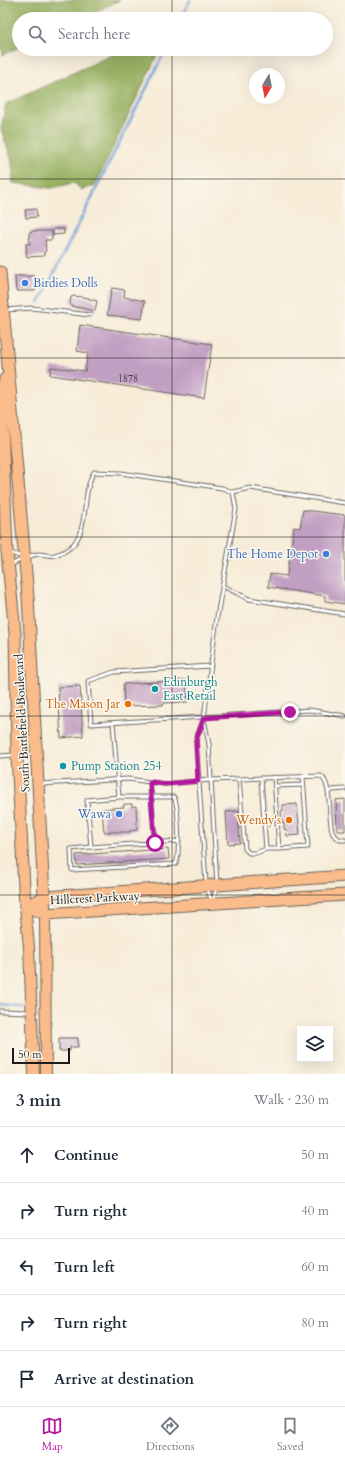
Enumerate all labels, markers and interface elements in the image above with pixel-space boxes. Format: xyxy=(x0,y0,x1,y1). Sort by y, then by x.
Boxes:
search box xyxy=(12,12,333,56)
icon: search xyxy=(26,23,48,45)
text: Search here xyxy=(58,24,131,44)
north arrow xyxy=(249,68,285,104)
place label: Birdies Dolls xyxy=(33,275,98,291)
marker: Birdies Dolls xyxy=(20,278,30,288)
house number: 1878 xyxy=(118,372,138,386)
place label: The Home Depot xyxy=(227,546,318,562)
marker: The Home Depot xyxy=(321,549,331,559)
street label: South Battlefield Boulevard xyxy=(10,653,34,793)
place label: Edinburgh East Retail xyxy=(163,674,218,704)
marker: Edinburgh East Retail xyxy=(150,684,160,694)
place label: The Mason Jar xyxy=(45,696,121,712)
marker: The Mason Jar xyxy=(123,699,133,709)
route end xyxy=(281,703,299,721)
place label: Pump Station 254 xyxy=(71,758,162,774)
marker: Pump Station 254 xyxy=(58,761,68,771)
place label: Wawa xyxy=(77,806,112,822)
marker: Wawa xyxy=(114,809,124,819)
place label: Wendy's xyxy=(235,812,281,828)
marker: Wendy's xyxy=(284,815,294,825)
route start xyxy=(146,834,164,852)
street label: Hillcrest Parkway xyxy=(50,888,141,908)
map controls xyxy=(297,1026,333,1062)
button: layers xyxy=(297,1026,333,1062)
scale bar xyxy=(12,1046,70,1065)
text: 50 m xyxy=(18,1047,42,1062)
text: 3 min xyxy=(16,1089,61,1112)
text: Walk · 230 m xyxy=(254,1091,329,1109)
icon: ahead xyxy=(16,1144,38,1166)
text: Continue xyxy=(54,1145,119,1165)
text: 50 m xyxy=(301,1146,329,1164)
icon: right xyxy=(16,1200,38,1222)
text: Turn right xyxy=(54,1201,127,1221)
text: 40 m xyxy=(301,1202,329,1220)
icon: left xyxy=(16,1256,38,1278)
text: Turn left xyxy=(54,1257,115,1277)
text: 60 m xyxy=(301,1258,329,1276)
icon: right xyxy=(16,1312,38,1334)
text: Turn right xyxy=(54,1313,127,1333)
text: 80 m xyxy=(301,1314,329,1332)
icon: arrive xyxy=(16,1368,38,1390)
text: Arrive at destination xyxy=(54,1369,194,1389)
tab: Map xyxy=(41,1415,63,1454)
tab: Directions xyxy=(146,1415,194,1454)
tab: Saved xyxy=(277,1415,304,1454)

